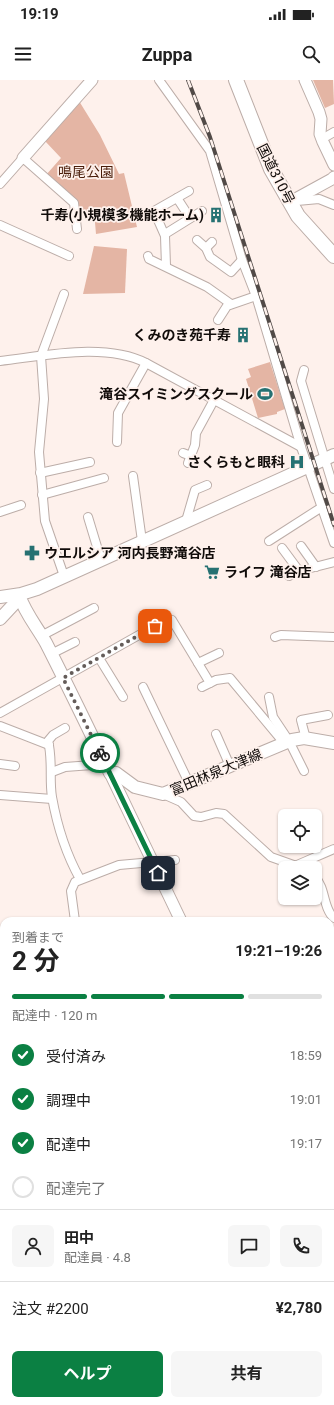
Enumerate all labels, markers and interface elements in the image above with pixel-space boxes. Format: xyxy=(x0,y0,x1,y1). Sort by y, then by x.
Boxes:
text: 19:19 xyxy=(20,5,59,23)
icon: menu xyxy=(12,43,34,65)
icon: search xyxy=(300,43,322,65)
text: Zuppa xyxy=(142,44,192,65)
street label: 国道310号 xyxy=(254,141,298,207)
park label: 鳴尾公園 xyxy=(58,164,114,180)
building icon: 千寿(小規模多機能ホーム) xyxy=(207,206,225,224)
place label: 千寿(小規模多機能ホーム) xyxy=(41,207,204,224)
building icon: くみのき苑千寿 xyxy=(234,326,252,344)
place label: くみのき苑千寿 xyxy=(133,327,231,343)
sports icon: 滝谷スイミングスクール xyxy=(256,385,274,403)
place label: 滝谷スイミングスクール xyxy=(99,386,253,402)
hospital icon: さくらもと眼科 xyxy=(288,453,306,471)
place label: さくらもと眼科 xyxy=(187,454,285,470)
pharmacy icon: ウエルシア 河内長野滝谷店 xyxy=(23,544,41,562)
place label: ウエルシア 河内長野滝谷店 xyxy=(44,545,215,561)
supermarket icon: ライフ 滝谷店 xyxy=(203,563,221,581)
place label: ライフ 滝谷店 xyxy=(224,564,311,580)
pin xyxy=(138,609,172,643)
icon: bag xyxy=(144,615,166,637)
courier xyxy=(80,733,120,773)
icon: bike xyxy=(89,742,111,764)
street label: 富田林泉大津線 xyxy=(168,745,264,799)
map controls xyxy=(278,809,322,905)
button: locate xyxy=(278,809,322,853)
pin xyxy=(141,856,175,890)
button: layers xyxy=(278,861,322,905)
icon: home xyxy=(147,862,169,884)
text: 到着まで xyxy=(12,930,64,945)
text: 19:21–19:26 xyxy=(235,942,322,960)
text: 2 分 xyxy=(12,946,59,976)
text: 配達中 · 120 m xyxy=(12,1008,97,1023)
icon: check xyxy=(12,1044,34,1066)
text: 受付済み xyxy=(46,1048,106,1066)
text: 18:59 xyxy=(290,1048,322,1063)
icon: check xyxy=(12,1088,34,1110)
text: 調理中 xyxy=(46,1092,91,1110)
text: 19:01 xyxy=(290,1092,322,1107)
icon: check xyxy=(12,1132,34,1154)
text: 配達中 xyxy=(46,1136,91,1154)
text: 19:17 xyxy=(290,1136,322,1151)
text: 配達完了 xyxy=(46,1180,106,1198)
button: person xyxy=(12,1225,54,1267)
button: chat xyxy=(228,1225,270,1267)
button: phone xyxy=(280,1225,322,1267)
text: 田中 xyxy=(64,1229,94,1247)
text: 配達員 · 4.8 xyxy=(64,1250,131,1265)
text: ¥2,780 xyxy=(276,1299,322,1317)
text: 注文 #2200 xyxy=(12,1300,89,1318)
button: ヘルプ xyxy=(12,1351,163,1397)
button: 共有 xyxy=(171,1351,322,1397)

